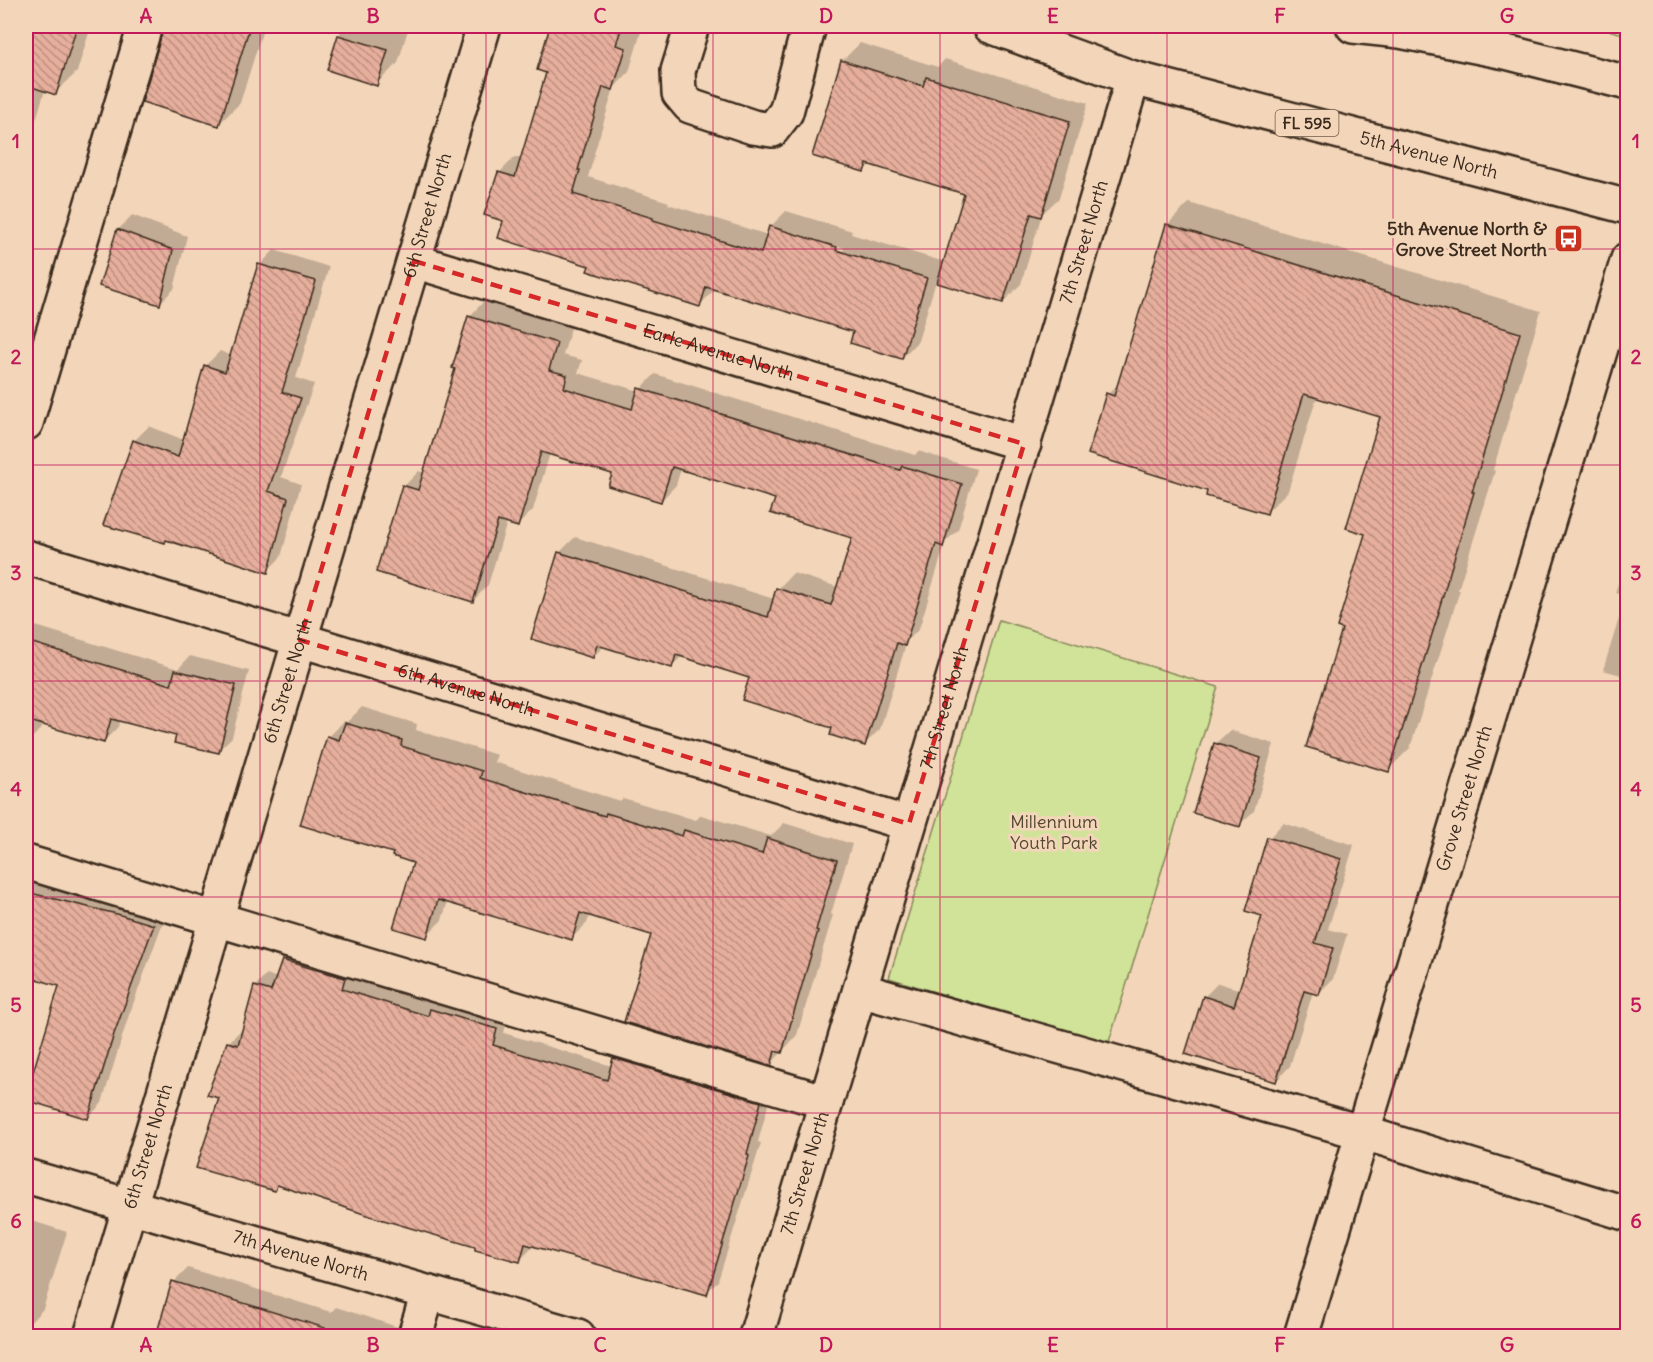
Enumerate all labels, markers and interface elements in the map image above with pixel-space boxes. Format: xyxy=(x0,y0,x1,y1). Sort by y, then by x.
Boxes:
text: A xyxy=(140,3,153,28)
text: B xyxy=(366,3,380,28)
text: C xyxy=(593,3,607,28)
text: D xyxy=(819,3,833,28)
text: E xyxy=(1047,3,1059,28)
text: F xyxy=(1274,3,1286,28)
text: G xyxy=(1500,3,1514,28)
road number: FL 595 xyxy=(1276,110,1338,136)
street label: 5th Avenue North xyxy=(1357,126,1501,184)
text: 1 xyxy=(12,128,20,153)
text: 1 xyxy=(1632,128,1640,153)
street label: 6th Street North xyxy=(397,150,456,281)
street label: 7th Street North xyxy=(1054,177,1113,307)
place label: 5th Avenue North & Grove Street North xyxy=(1387,217,1548,261)
bus stop icon: 5th Avenue North & Grove Street North xyxy=(1552,223,1584,255)
street label: Earle Avenue North xyxy=(640,318,797,385)
text: 2 xyxy=(11,344,22,369)
text: 2 xyxy=(1631,344,1642,369)
text: 3 xyxy=(10,560,22,585)
text: 3 xyxy=(1630,560,1642,585)
street label: 6th Street North xyxy=(257,615,317,746)
street label: 7th Street North xyxy=(914,643,973,772)
street label: 6th Avenue North xyxy=(395,658,538,721)
street label: Grove Street North xyxy=(1431,722,1497,874)
text: 4 xyxy=(10,776,22,801)
text: 4 xyxy=(1630,776,1642,801)
park label: Millennium Youth Park xyxy=(1010,810,1098,854)
text: 5 xyxy=(10,992,22,1017)
text: 5 xyxy=(1630,992,1642,1017)
street label: 6th Street North xyxy=(118,1081,177,1212)
street label: 7th Street North xyxy=(775,1108,834,1238)
text: 6 xyxy=(10,1208,22,1233)
text: 6 xyxy=(1630,1208,1642,1233)
street label: 7th Avenue North xyxy=(230,1225,372,1286)
text: A xyxy=(140,1332,153,1357)
text: B xyxy=(366,1332,380,1357)
text: C xyxy=(593,1332,607,1357)
text: D xyxy=(819,1332,833,1357)
text: E xyxy=(1047,1332,1059,1357)
text: F xyxy=(1274,1332,1286,1357)
text: G xyxy=(1500,1332,1514,1357)

